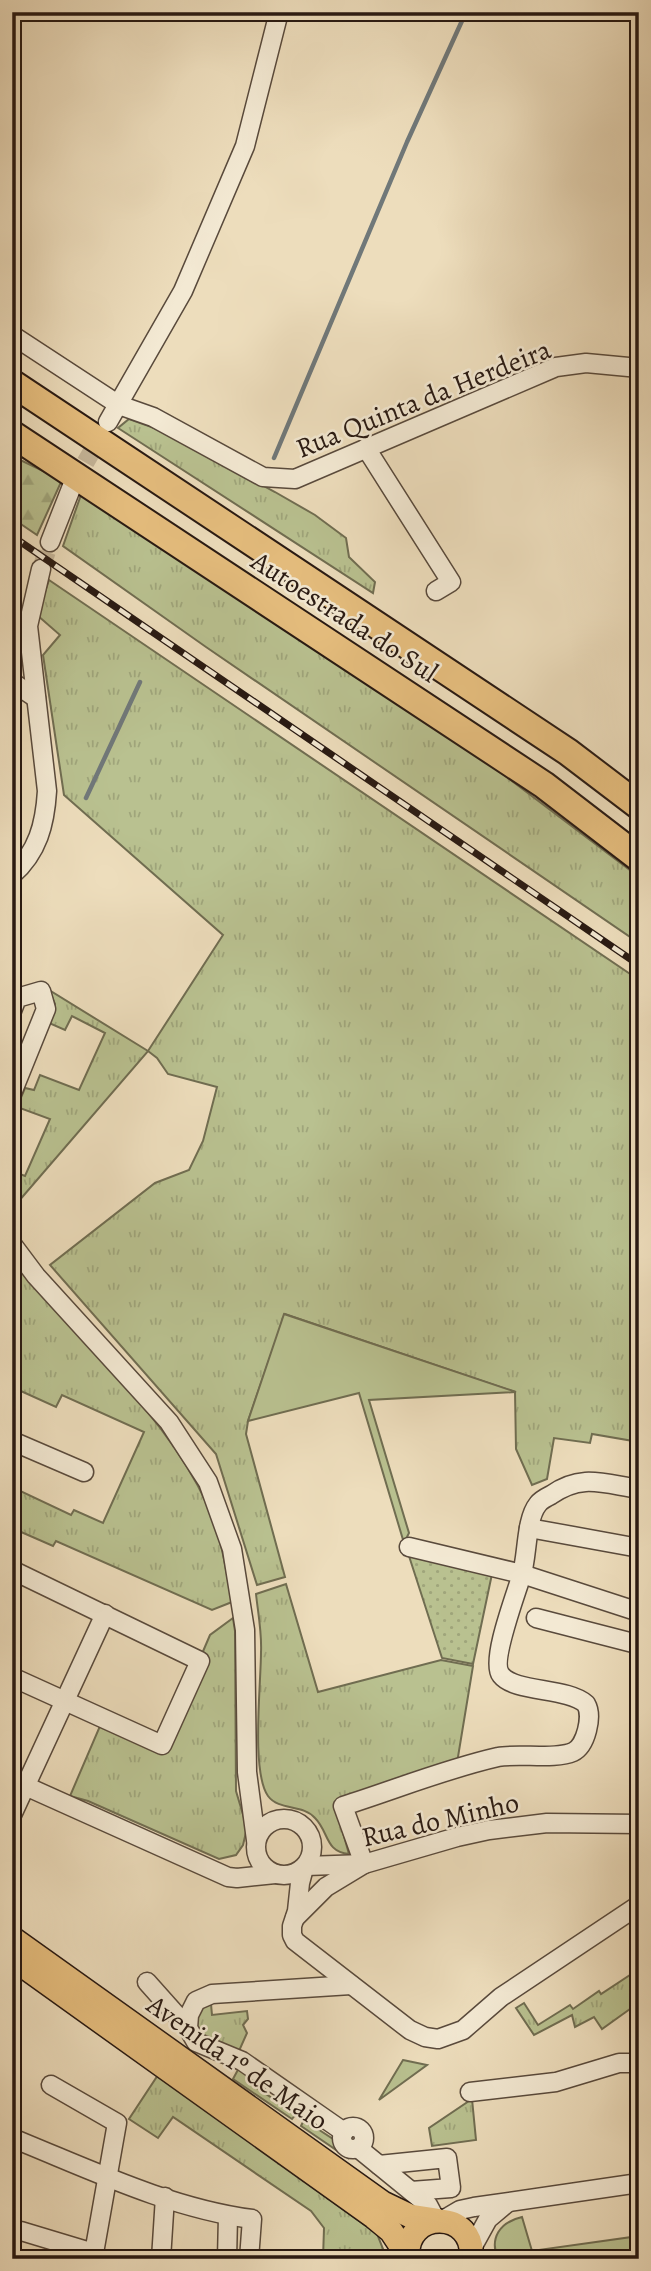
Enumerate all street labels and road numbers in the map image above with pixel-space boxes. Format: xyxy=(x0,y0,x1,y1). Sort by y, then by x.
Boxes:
street label: Rua Quinta da Herdeira xyxy=(290,330,557,467)
street label: Autoestrada do Sul xyxy=(243,542,445,692)
street label: Rua do Minho xyxy=(358,1783,523,1856)
street label: Avenida 1º de Maio xyxy=(138,1986,336,2140)

